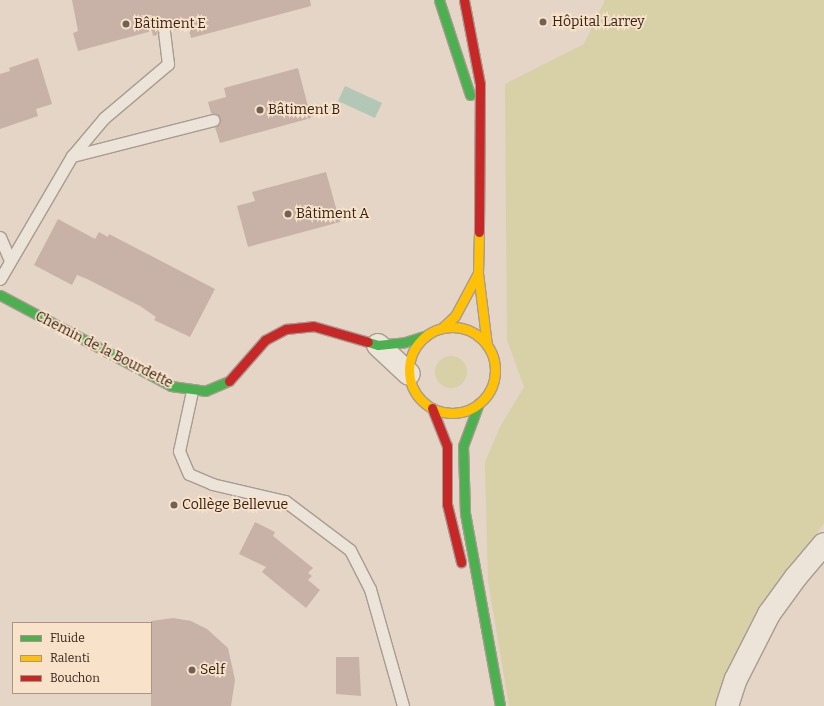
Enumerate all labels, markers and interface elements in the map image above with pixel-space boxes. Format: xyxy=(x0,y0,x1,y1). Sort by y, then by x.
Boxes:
place label: Hôpital Larrey xyxy=(552,14,645,30)
place label: Bâtiment E xyxy=(134,16,206,32)
marker: Hôpital Larrey xyxy=(537,16,549,28)
marker: Bâtiment E xyxy=(121,19,131,29)
place label: Bâtiment B xyxy=(268,102,340,118)
marker: Bâtiment B xyxy=(255,105,265,115)
place label: Bâtiment A xyxy=(296,206,369,222)
marker: Bâtiment A xyxy=(283,209,293,219)
street label: Chemin de la Bourdette xyxy=(32,308,176,392)
place label: Collège Bellevue xyxy=(182,497,288,513)
marker: Collège Bellevue xyxy=(169,500,179,510)
legend xyxy=(12,622,152,694)
text: Fluide xyxy=(50,631,85,645)
text: Ralenti xyxy=(50,651,90,665)
place label: Self xyxy=(200,662,225,678)
marker: Self xyxy=(187,665,197,675)
text: Bouchon xyxy=(50,671,100,685)

